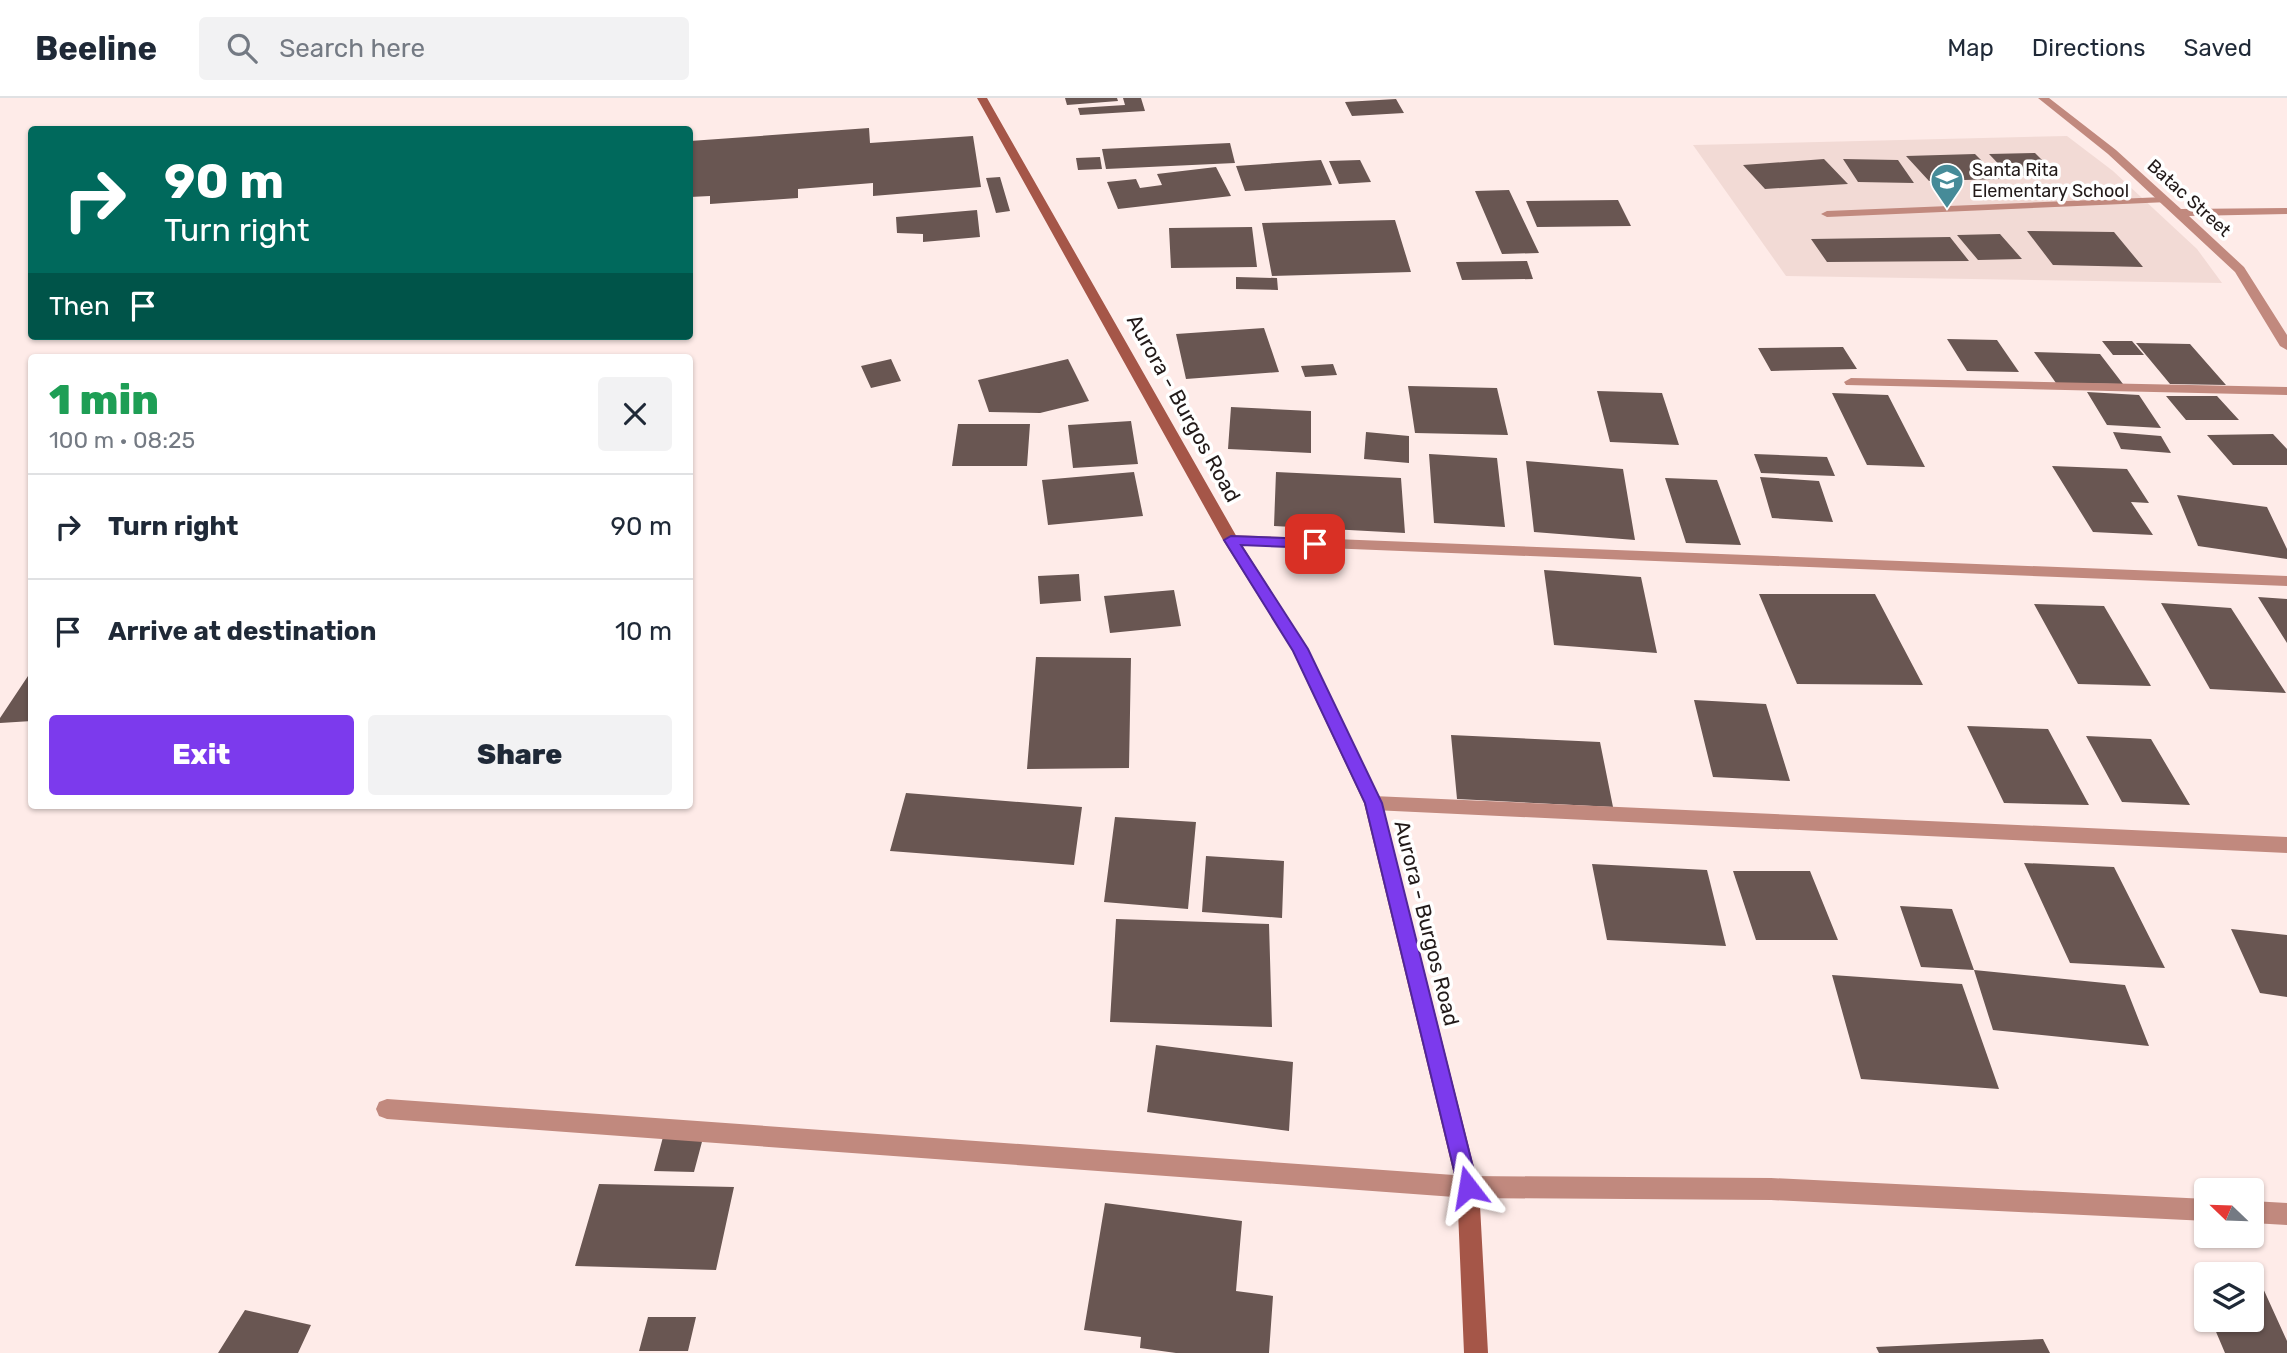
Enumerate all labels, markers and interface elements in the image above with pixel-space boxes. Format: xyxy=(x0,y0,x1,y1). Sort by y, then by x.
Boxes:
search box xyxy=(199,17,689,80)
text: Beeline xyxy=(35,29,157,68)
icon: search xyxy=(223,29,261,67)
text: Search here xyxy=(279,33,425,64)
text: Map xyxy=(1947,34,1994,62)
text: Directions xyxy=(2032,34,2145,62)
text: Saved xyxy=(2183,34,2252,62)
text: 90 m xyxy=(164,152,284,210)
icon: right xyxy=(49,154,140,245)
street label: Batac Street xyxy=(2143,155,2235,241)
place label: Santa Rita Elementary School xyxy=(1972,159,2129,202)
school or university icon: Santa Rita Elementary School xyxy=(1928,161,1966,210)
text: Turn right xyxy=(164,211,309,249)
icon: arrive xyxy=(124,287,162,325)
text: Then xyxy=(49,291,110,322)
street label: Aurora - Burgos Road xyxy=(1122,310,1246,506)
text: 1 min xyxy=(49,375,159,425)
button: close xyxy=(598,377,672,451)
text: 100 m · 08:25 xyxy=(49,426,195,454)
icon: right xyxy=(49,508,87,546)
text: Turn right xyxy=(108,511,238,542)
text: 90 m xyxy=(611,511,672,542)
pin xyxy=(1285,514,1345,574)
icon: arrive xyxy=(1296,525,1334,563)
icon: arrive xyxy=(49,613,87,651)
text: Arrive at destination xyxy=(108,616,376,647)
text: 10 m xyxy=(615,616,672,647)
button: Exit xyxy=(49,715,354,795)
button: Share xyxy=(368,715,672,795)
street label: Aurora - Burgos Road xyxy=(1389,818,1465,1028)
position arrow xyxy=(1431,1150,1505,1224)
north arrow xyxy=(2194,1178,2264,1248)
map controls xyxy=(2194,1178,2264,1332)
button: layers xyxy=(2194,1262,2264,1332)

